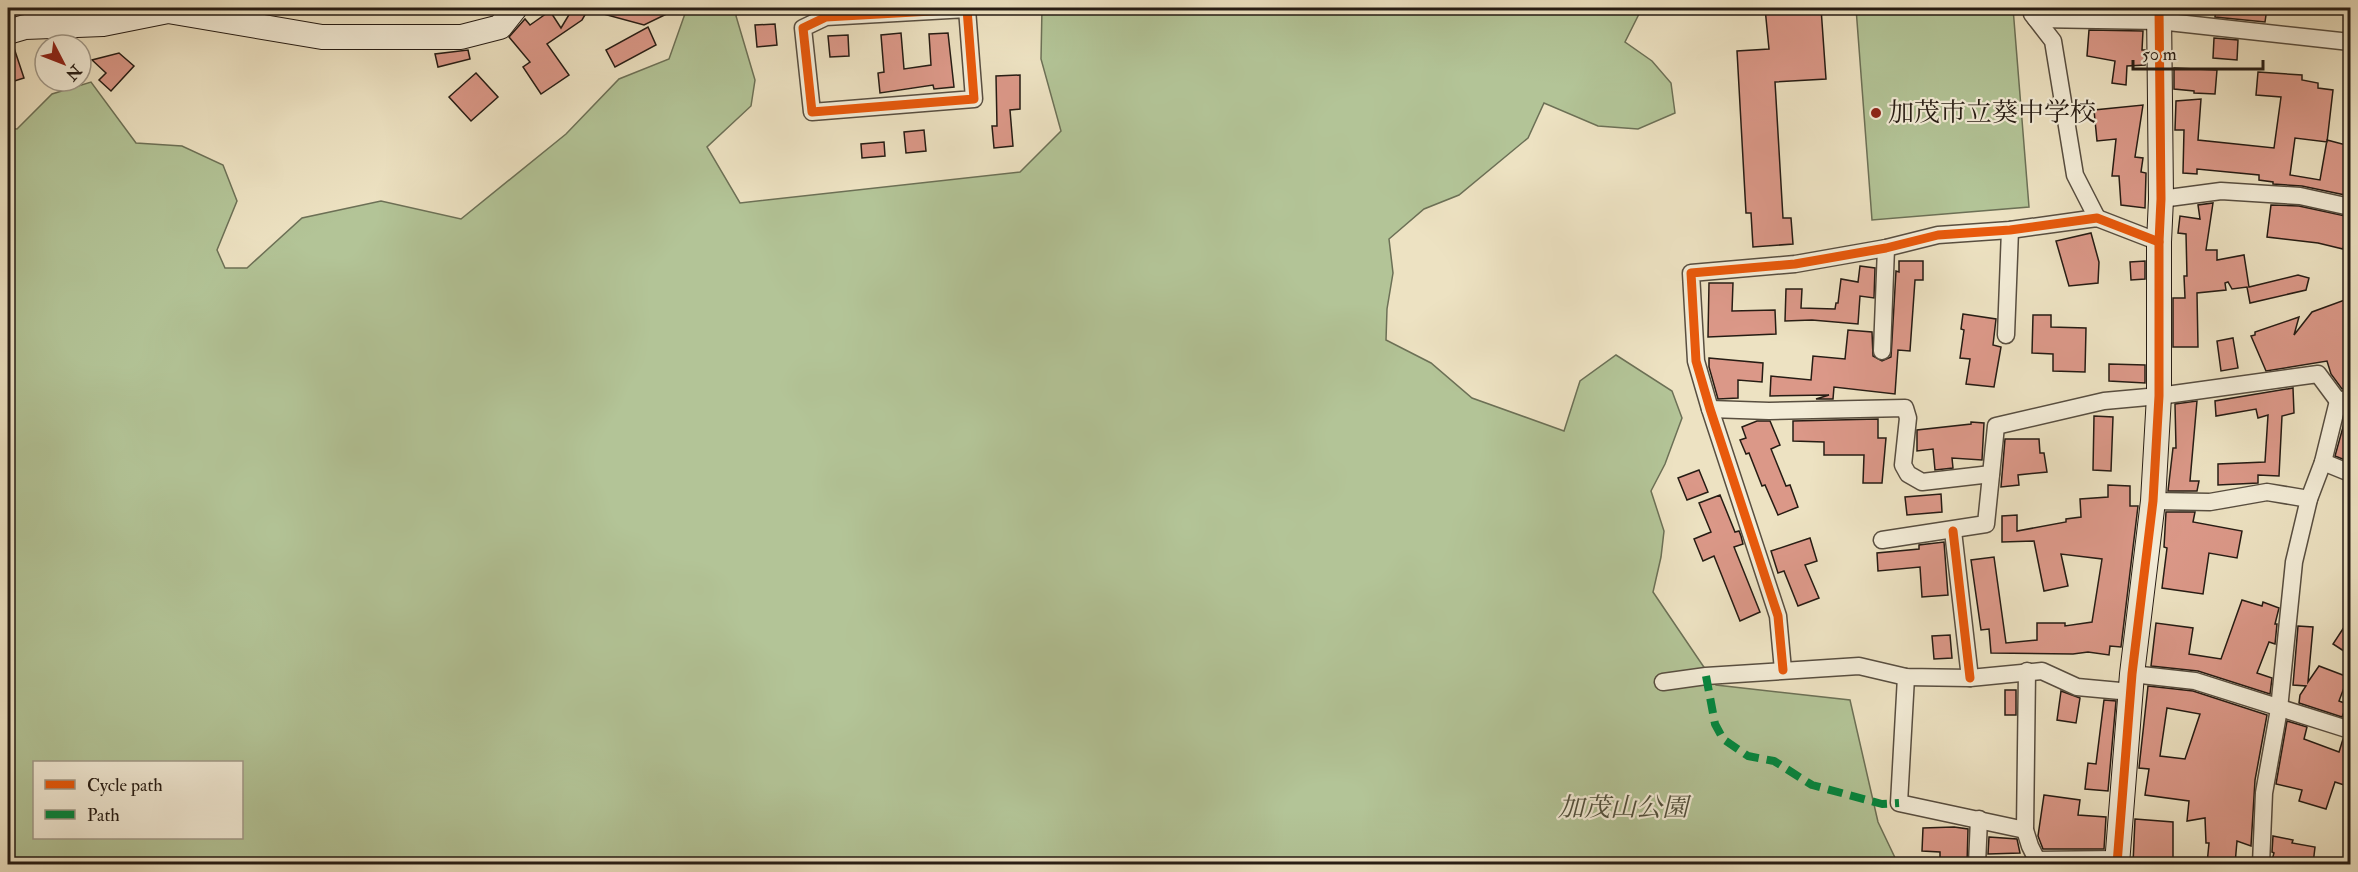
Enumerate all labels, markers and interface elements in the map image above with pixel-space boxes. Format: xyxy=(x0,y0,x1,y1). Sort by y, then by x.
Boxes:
north arrow xyxy=(33,33,93,93)
scale bar xyxy=(2133,33,2264,71)
text: 50 m xyxy=(2142,43,2177,66)
text: N xyxy=(61,60,86,85)
place label: 加茂市立葵中学校 xyxy=(1888,97,2096,129)
marker: 加茂市立葵中学校 xyxy=(1869,106,1883,120)
legend xyxy=(33,761,243,839)
text: Cycle path xyxy=(87,774,163,797)
park label: 加茂山公園 xyxy=(1558,792,1692,824)
text: Path xyxy=(87,804,120,827)

